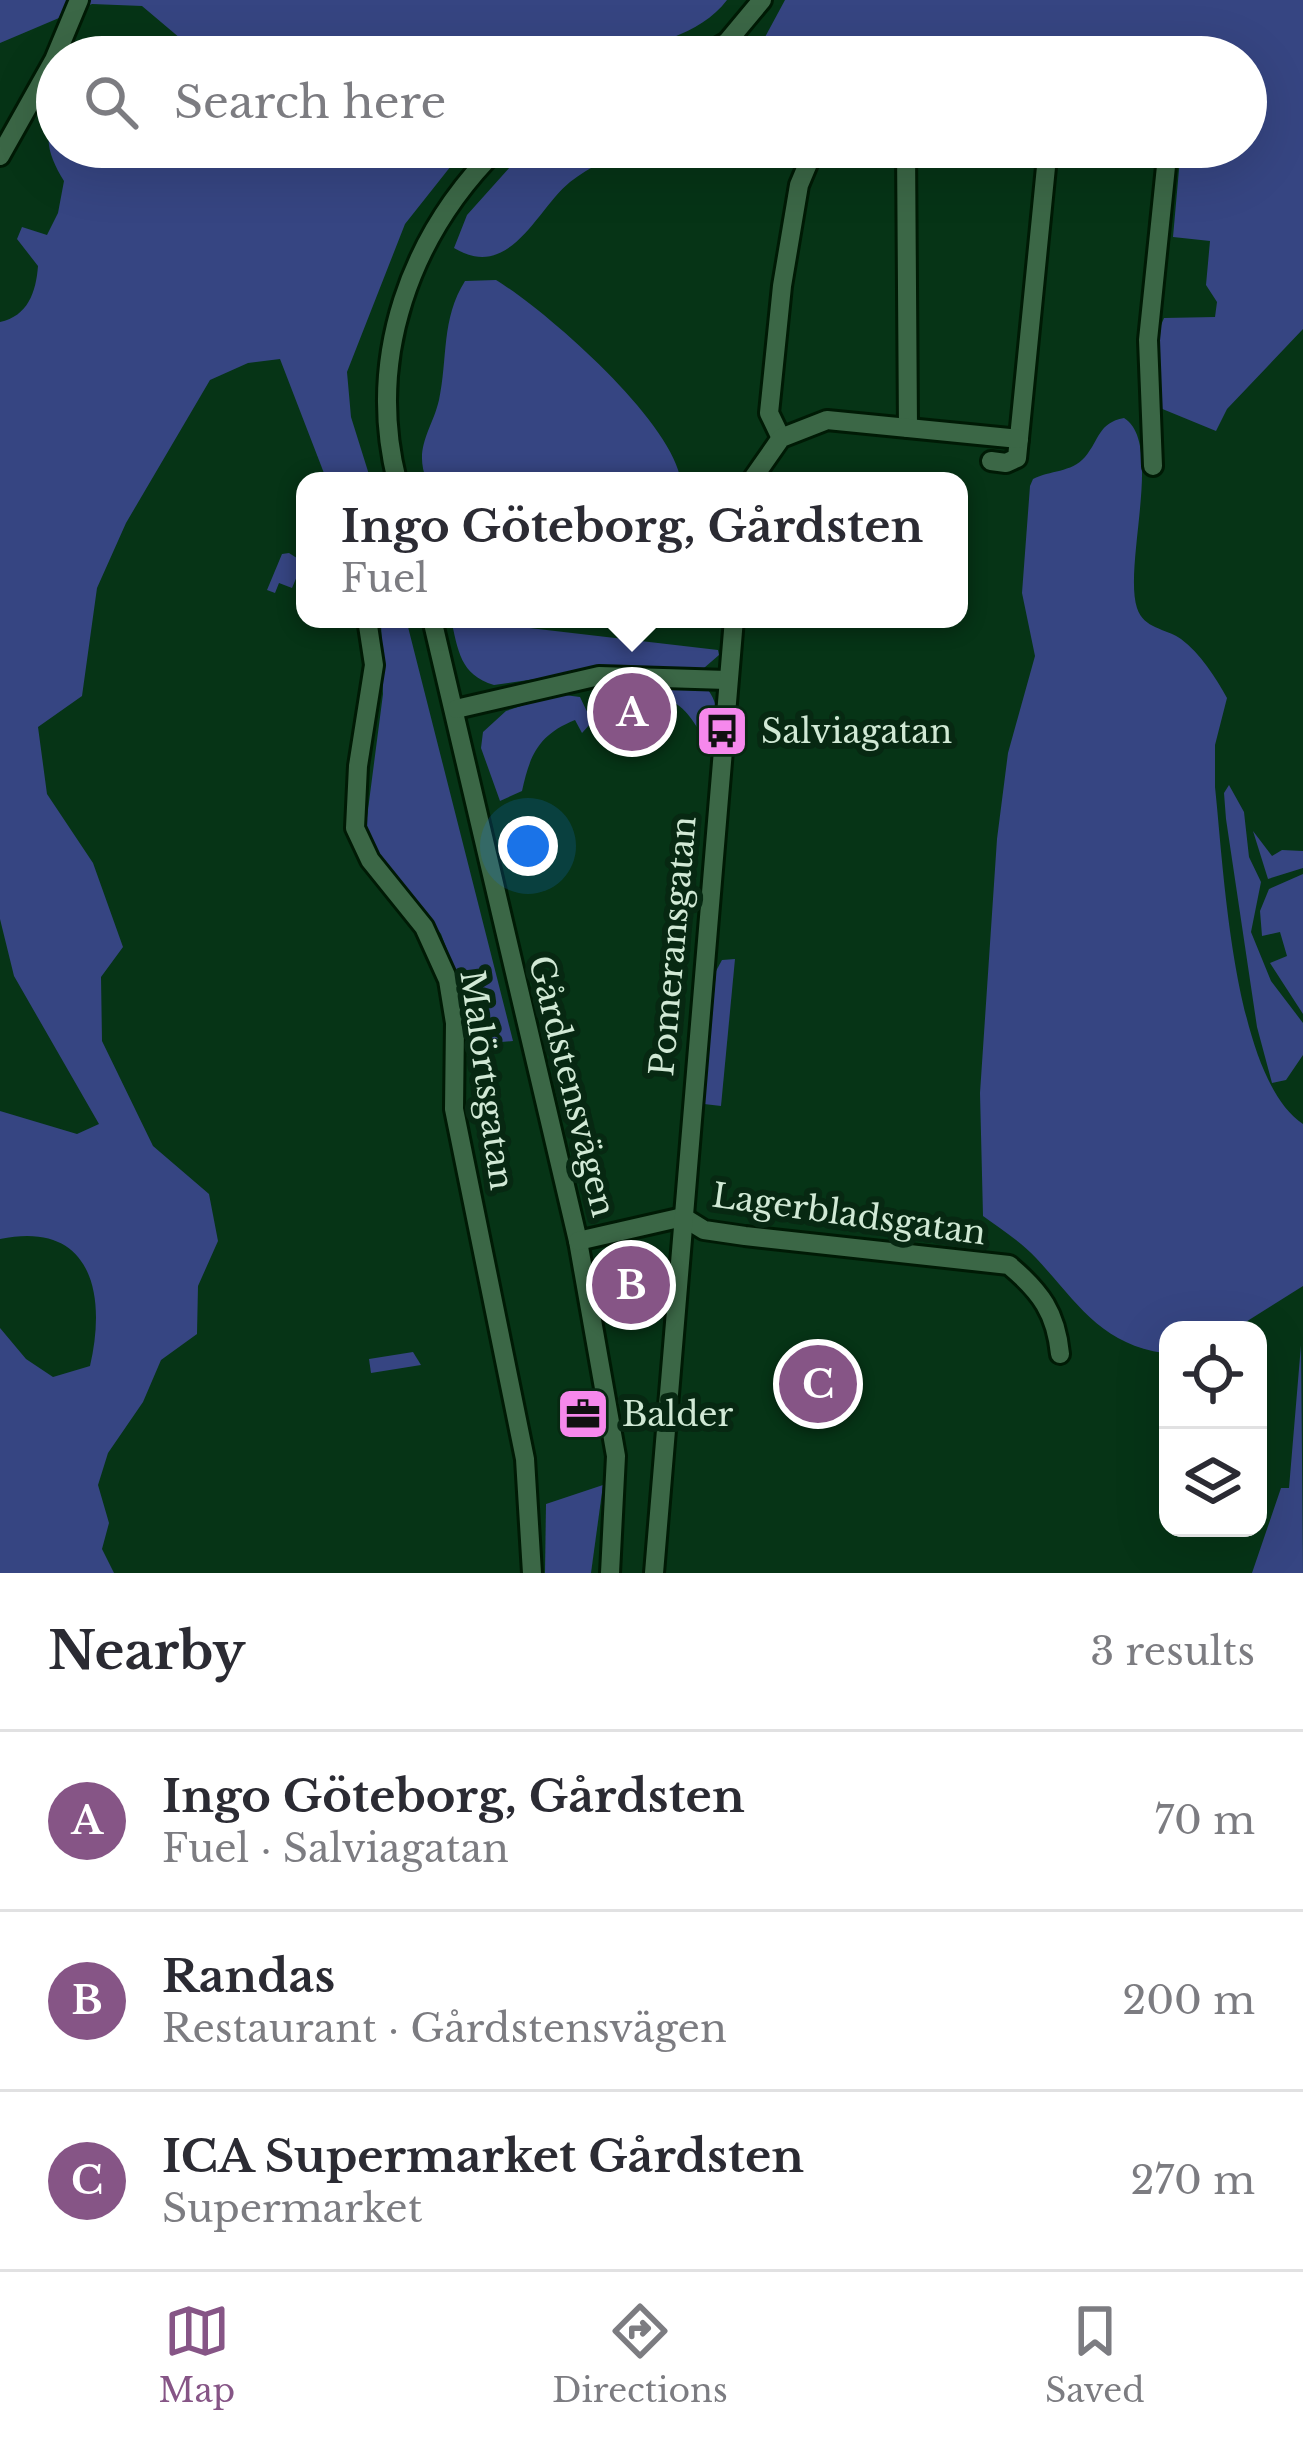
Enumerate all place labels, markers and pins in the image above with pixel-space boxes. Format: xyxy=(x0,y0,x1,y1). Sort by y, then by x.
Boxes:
pin: A xyxy=(593,667,671,757)
bus stop icon: Salviagatan xyxy=(694,703,750,759)
place label: Salviagatan xyxy=(761,711,952,752)
pin: B xyxy=(592,1240,670,1330)
pin: C xyxy=(779,1339,857,1429)
office icon: Balder xyxy=(555,1386,611,1442)
place label: Balder xyxy=(622,1394,734,1435)

